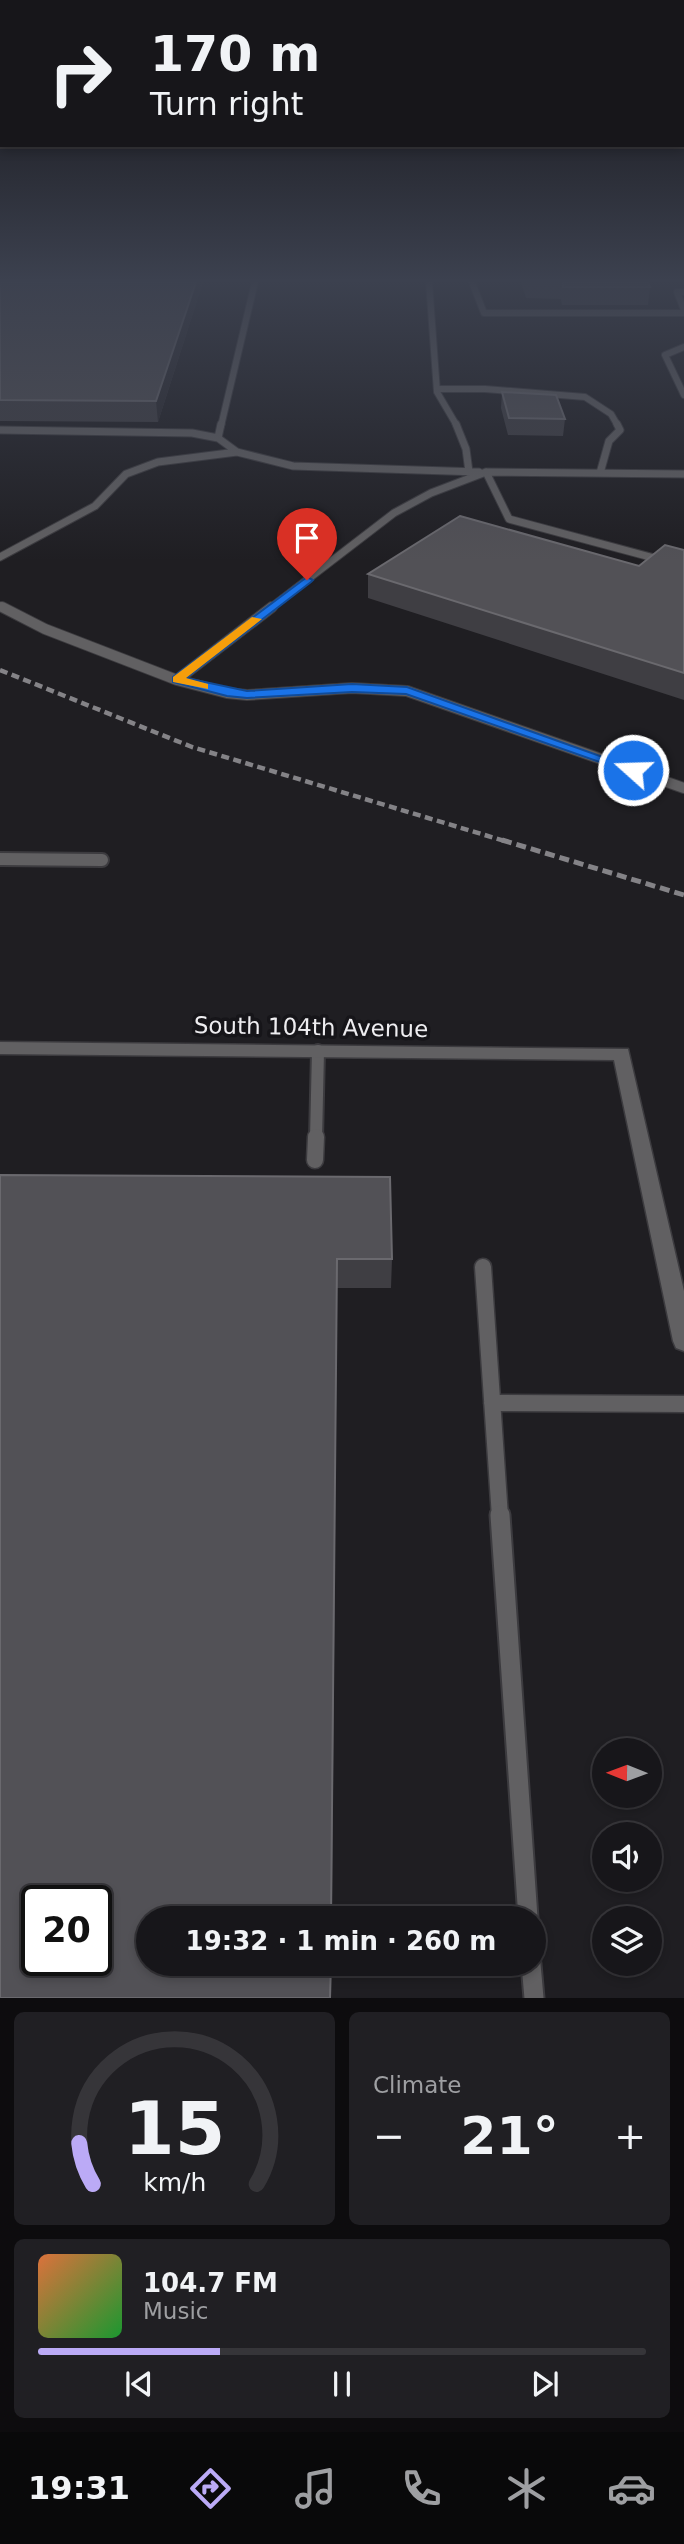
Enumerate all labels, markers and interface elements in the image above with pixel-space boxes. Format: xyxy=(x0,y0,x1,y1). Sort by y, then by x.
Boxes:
text: 170 m xyxy=(150,26,320,83)
icon: right xyxy=(35,28,126,119)
text: Turn right xyxy=(150,85,303,123)
pin xyxy=(277,508,337,580)
icon: arrive xyxy=(288,519,326,557)
position arrow xyxy=(596,733,670,807)
street label: South 104th Avenue xyxy=(194,1012,428,1042)
north arrow xyxy=(592,1738,662,1808)
map controls xyxy=(592,1738,662,1976)
button: sound xyxy=(592,1822,662,1892)
speed limit sign: 20 xyxy=(21,1885,112,1976)
button: layers xyxy=(592,1906,662,1976)
text: 19:32 · 1 min · 260 m xyxy=(186,1926,496,1956)
text: Climate xyxy=(373,2072,462,2098)
text: 15 xyxy=(124,2087,225,2172)
text: 21° xyxy=(460,2106,559,2166)
text: − xyxy=(373,2114,405,2158)
text: + xyxy=(614,2114,646,2158)
text: km/h xyxy=(143,2168,206,2197)
text: 104.7 FM xyxy=(143,2268,278,2298)
text: Music xyxy=(143,2298,208,2324)
icon: previous xyxy=(120,2365,158,2403)
icon: pause xyxy=(323,2365,361,2403)
icon: next xyxy=(526,2365,564,2403)
icon: directions xyxy=(186,2464,235,2513)
icon: music xyxy=(291,2464,340,2513)
icon: phone xyxy=(397,2464,446,2513)
icon: climate xyxy=(502,2464,551,2513)
icon: car xyxy=(607,2464,656,2513)
text: 19:31 xyxy=(28,2469,130,2507)

